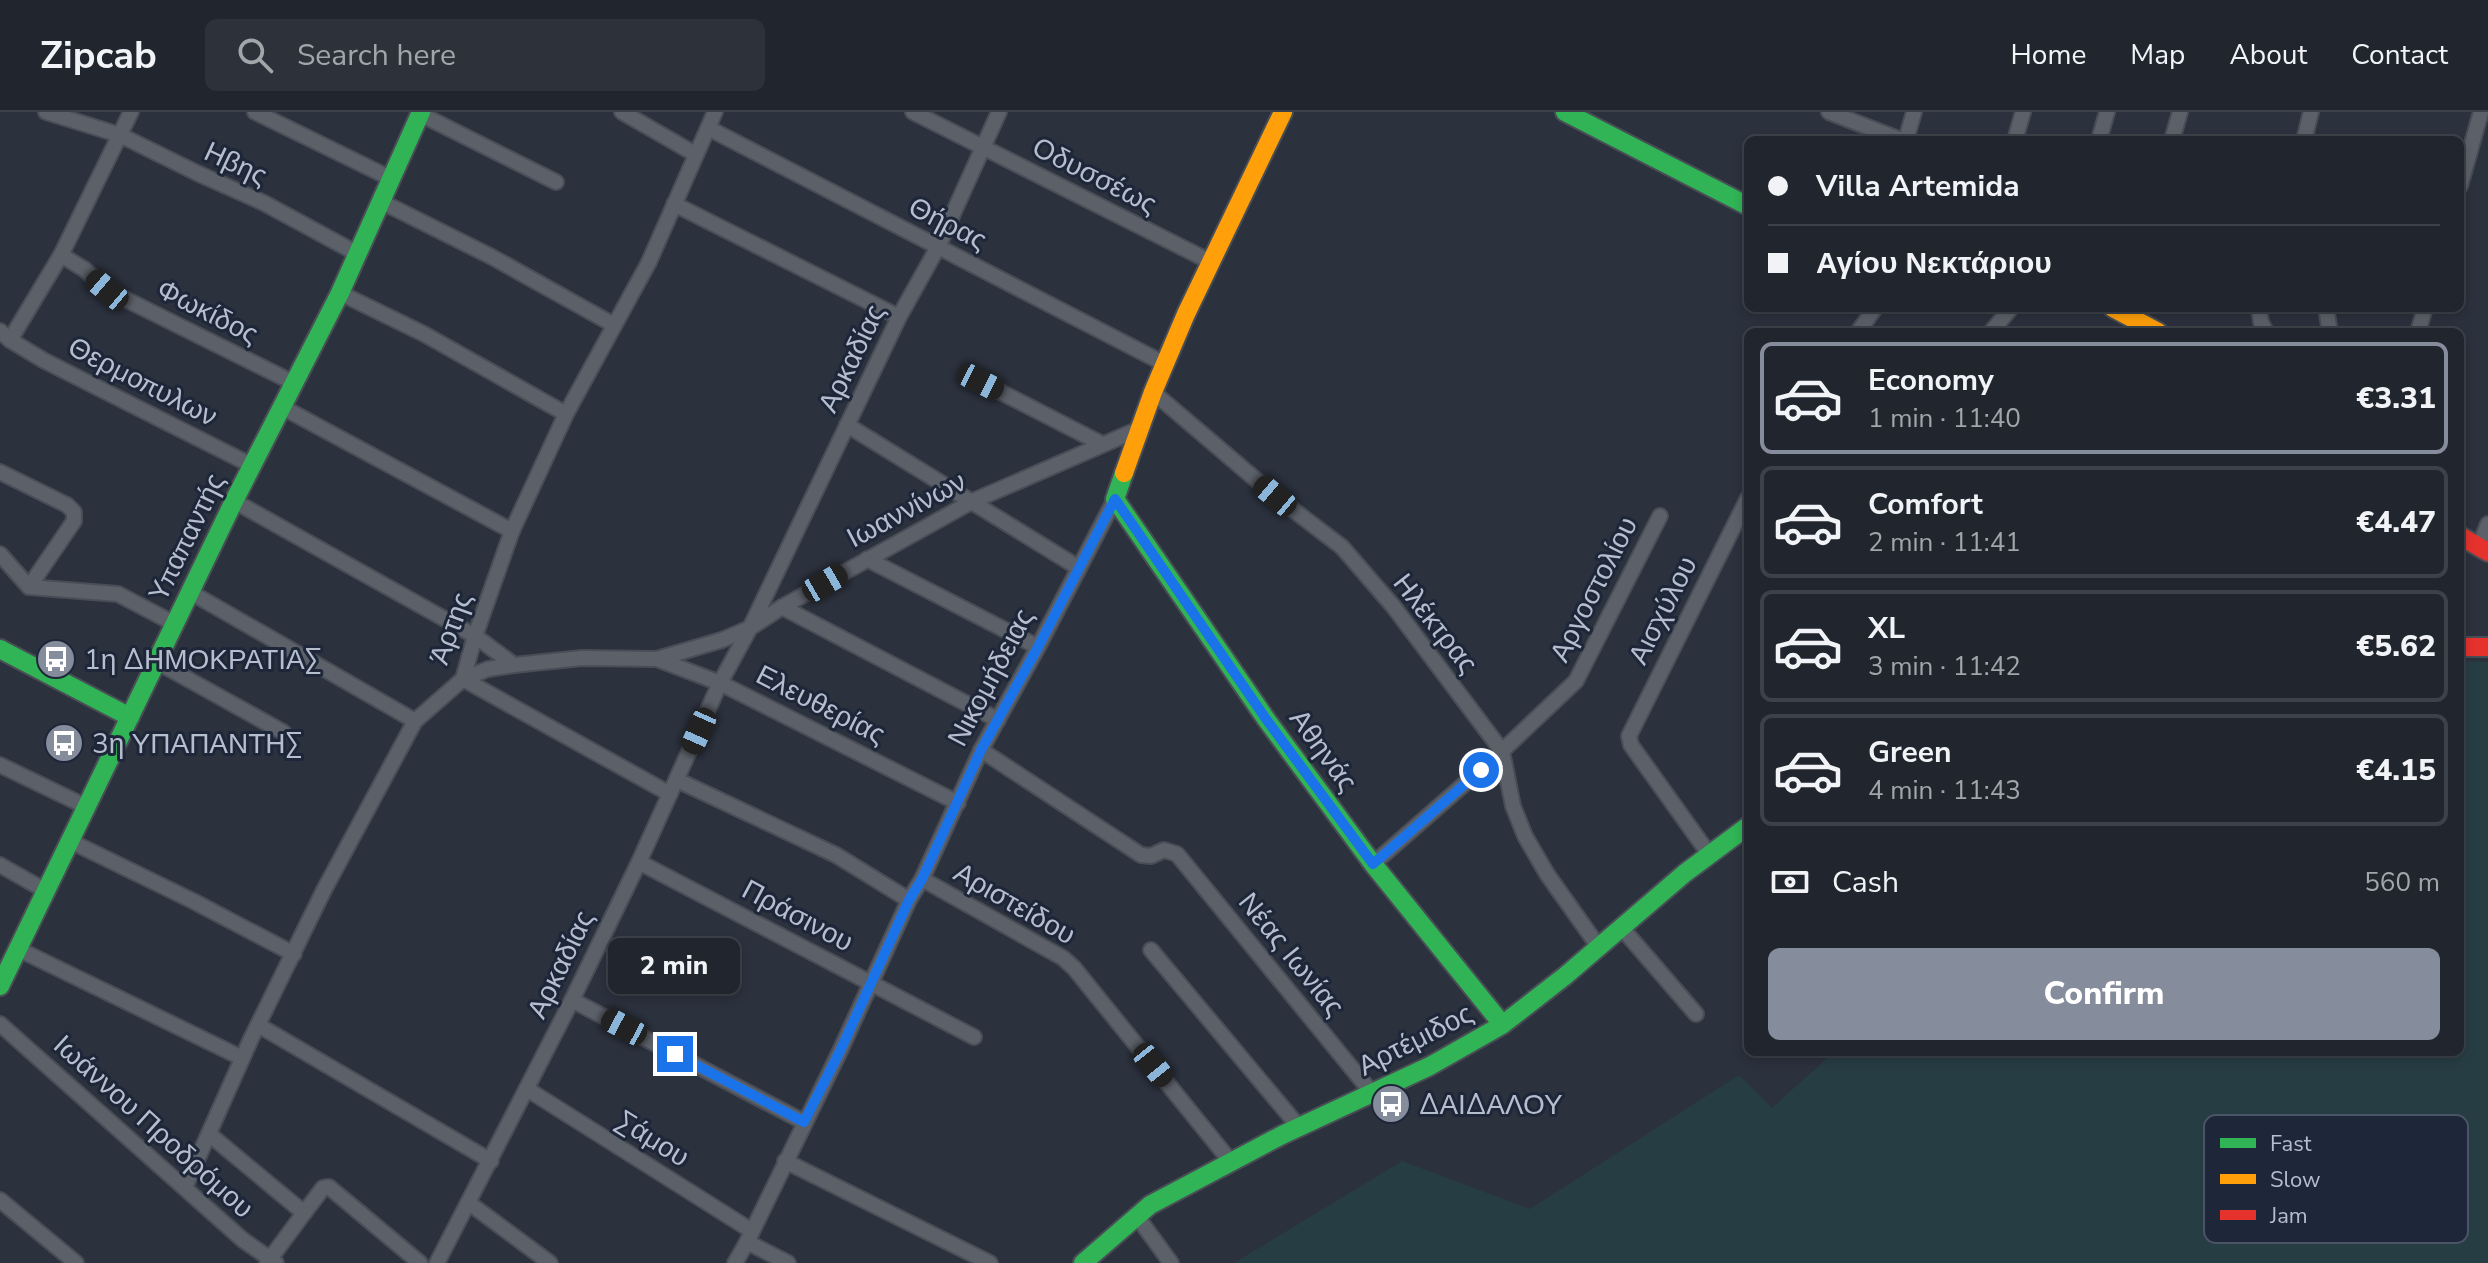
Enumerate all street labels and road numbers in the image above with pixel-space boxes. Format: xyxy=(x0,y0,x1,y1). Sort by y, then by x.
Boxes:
street label: Οδυσσέως xyxy=(1026,128,1163,223)
street label: Ηβης xyxy=(198,133,273,195)
street label: Θήρας xyxy=(902,188,993,260)
street label: Φωκίδος xyxy=(150,270,265,354)
street label: Αρκαδίας xyxy=(809,298,894,419)
street label: Θερμοπυλων xyxy=(61,328,224,436)
street label: Ιωαννίνων xyxy=(840,463,973,557)
street label: Υπαπαντής xyxy=(140,467,234,608)
street label: Αργοστολίου xyxy=(1541,510,1647,669)
street label: Αισχύλου xyxy=(1619,550,1706,671)
street label: Ηλέκτρας xyxy=(1384,566,1486,682)
street label: Άρτης xyxy=(420,587,482,670)
street label: Νικομήδειας xyxy=(939,602,1043,753)
street label: Ελευθερίας xyxy=(749,656,892,754)
street label: Αθηνάς xyxy=(1280,702,1366,800)
street label: Αριστείδου xyxy=(947,854,1082,954)
street label: Πράσινου xyxy=(735,871,860,961)
street label: Νέας Ιωνίας xyxy=(1230,885,1353,1025)
street label: Αρκαδίας xyxy=(518,904,603,1025)
street label: Αρτέμιδος xyxy=(1351,995,1479,1085)
street label: Ιωάννου Προδρόμου xyxy=(45,1027,262,1227)
street label: Σάμου xyxy=(609,1102,696,1176)

